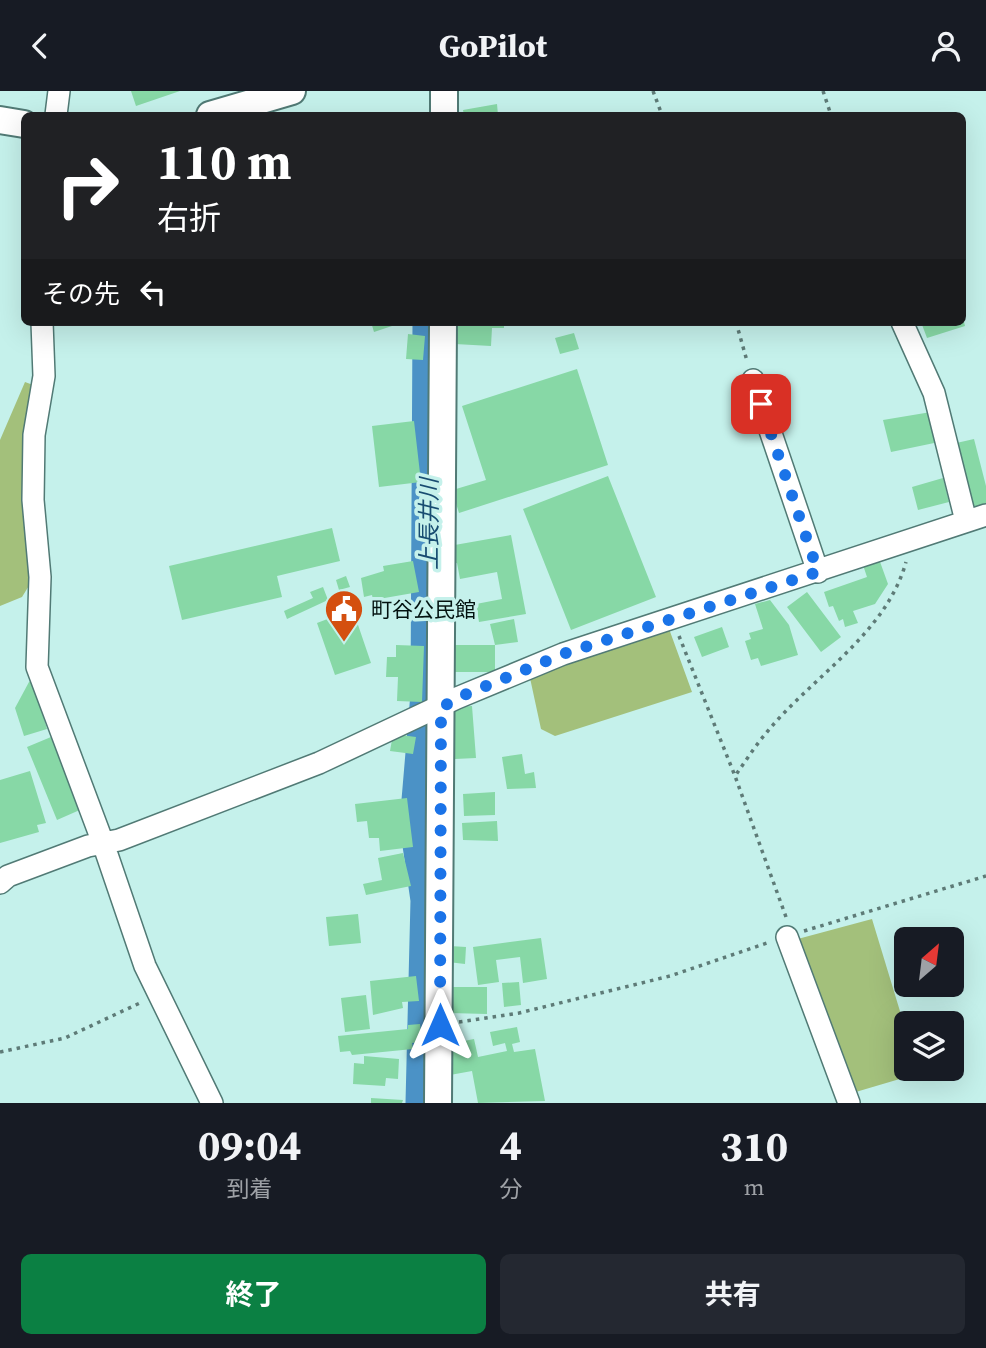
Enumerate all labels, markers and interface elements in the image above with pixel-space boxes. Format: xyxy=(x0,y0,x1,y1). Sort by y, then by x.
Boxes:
text: GoPilot xyxy=(439,24,547,68)
icon: back xyxy=(21,27,59,65)
icon: person xyxy=(927,27,965,65)
text: 110 m xyxy=(157,128,292,195)
icon: right xyxy=(42,140,133,231)
text: 右折 xyxy=(157,196,221,240)
icon: left xyxy=(134,273,172,311)
text: その先 xyxy=(42,276,120,312)
pin xyxy=(731,374,791,434)
icon: arrive xyxy=(742,385,780,423)
water label: 上長井川 xyxy=(413,475,445,570)
public building icon: 町谷公民館 xyxy=(323,588,365,643)
place label: 町谷公民館 xyxy=(371,595,476,624)
north arrow xyxy=(894,927,964,997)
map controls xyxy=(894,927,964,1081)
position arrow xyxy=(403,988,477,1062)
button: layers xyxy=(894,1011,964,1081)
text: 09:04 xyxy=(198,1116,301,1174)
text: 4 xyxy=(499,1116,522,1174)
text: 310 xyxy=(720,1117,788,1175)
text: m xyxy=(744,1171,764,1203)
text: 到着 xyxy=(227,1173,273,1205)
text: 分 xyxy=(499,1173,522,1205)
button: 終了 xyxy=(21,1254,486,1334)
button: 共有 xyxy=(500,1254,965,1334)

